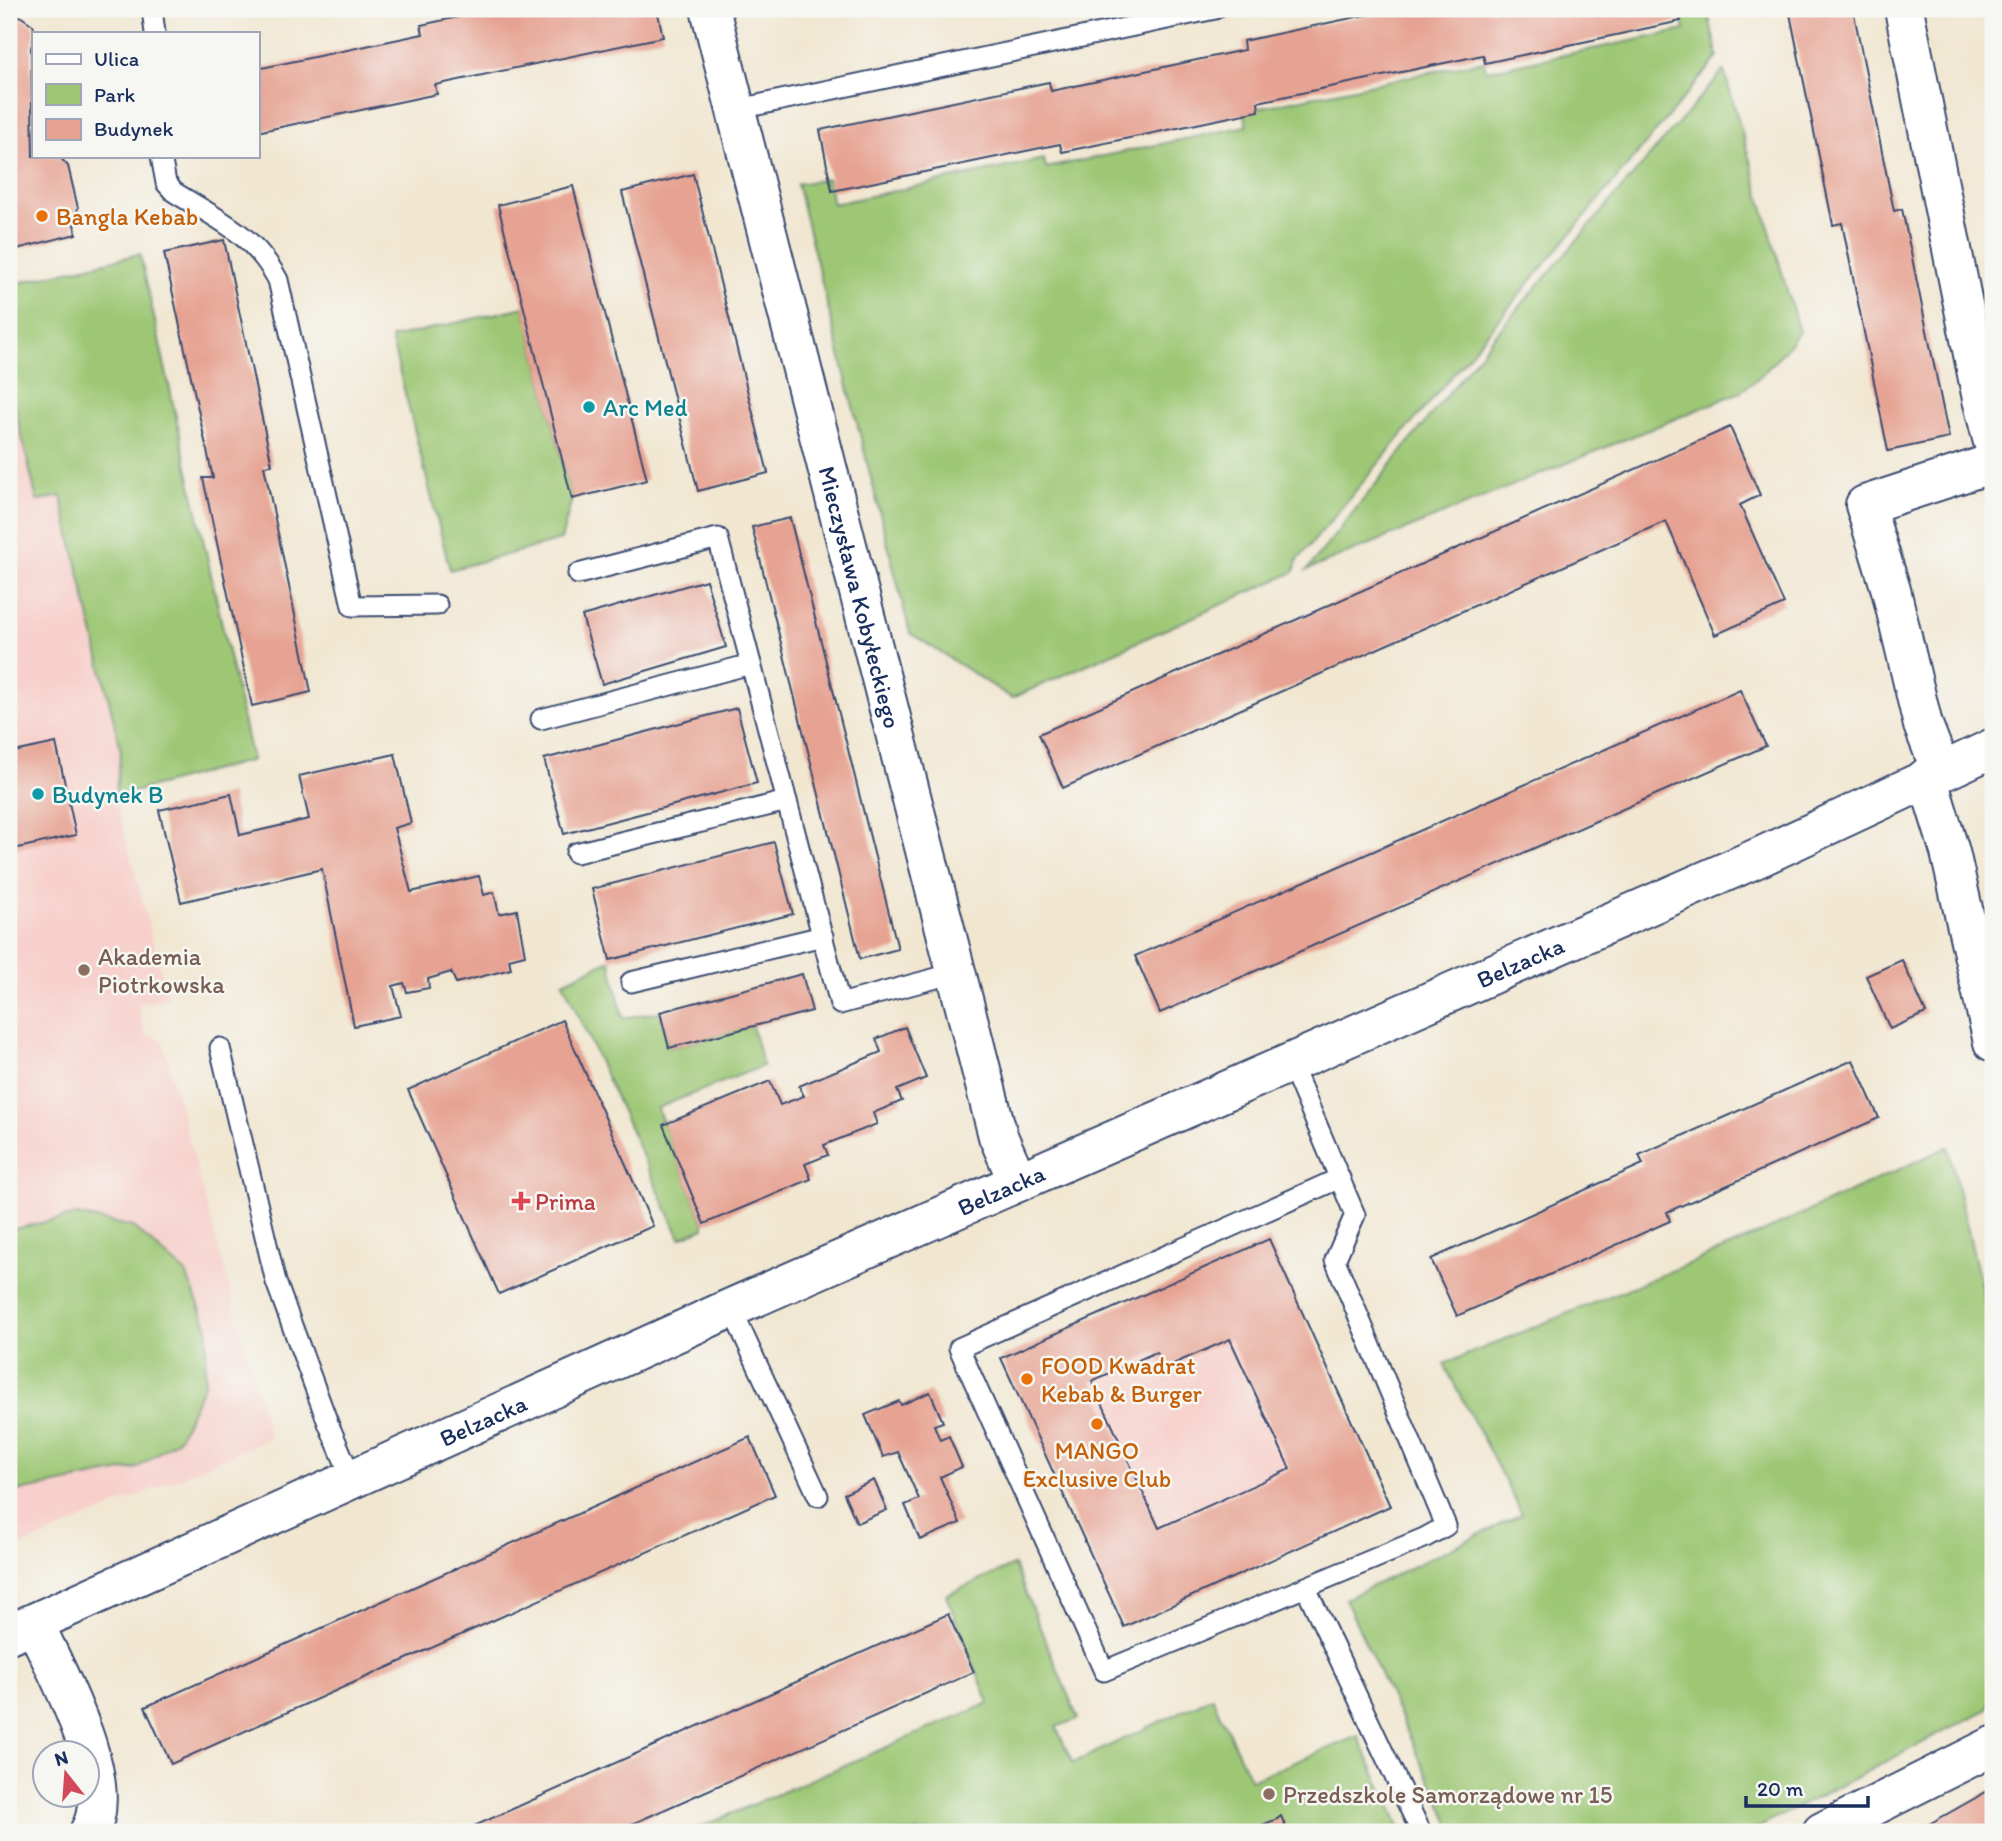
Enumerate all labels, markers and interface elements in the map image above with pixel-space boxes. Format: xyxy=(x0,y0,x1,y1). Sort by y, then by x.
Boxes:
legend xyxy=(32,32,259,158)
text: Ulica xyxy=(94,46,139,71)
text: Park xyxy=(94,82,136,107)
text: Budynek xyxy=(94,116,174,141)
place label: Bangla Kebab xyxy=(56,202,198,231)
marker: Bangla Kebab xyxy=(34,208,50,224)
place label: Arc Med xyxy=(603,393,688,422)
marker: Arc Med xyxy=(581,399,597,415)
street label: Mieczysława Kobyłeckiego xyxy=(813,463,908,731)
place label: Budynek B xyxy=(52,780,164,809)
marker: Budynek B xyxy=(30,786,46,802)
street label: Belzacka xyxy=(1472,930,1569,994)
place label: Akademia Piotrkowska xyxy=(98,942,225,999)
marker: Akademia Piotrkowska xyxy=(76,962,92,978)
street label: Belzacka xyxy=(953,1158,1050,1221)
place label: Prima xyxy=(535,1187,596,1216)
marker: Prima xyxy=(513,1193,529,1209)
place label: FOOD Kwadrat Kebab & Burger xyxy=(1041,1351,1202,1408)
marker: FOOD Kwadrat Kebab & Burger xyxy=(1019,1371,1035,1387)
street label: Belzacka xyxy=(435,1388,532,1452)
marker: MANGO Exclusive Club xyxy=(1089,1416,1105,1432)
place label: MANGO Exclusive Club xyxy=(1023,1436,1171,1493)
north arrow xyxy=(32,1740,102,1810)
text: N xyxy=(52,1745,71,1771)
scale bar xyxy=(1746,1764,1869,1808)
text: 20 m xyxy=(1757,1776,1804,1801)
place label: Przedszkole Samorządowe nr 15 xyxy=(1283,1780,1612,1809)
marker: Przedszkole Samorządowe nr 15 xyxy=(1261,1786,1277,1802)

